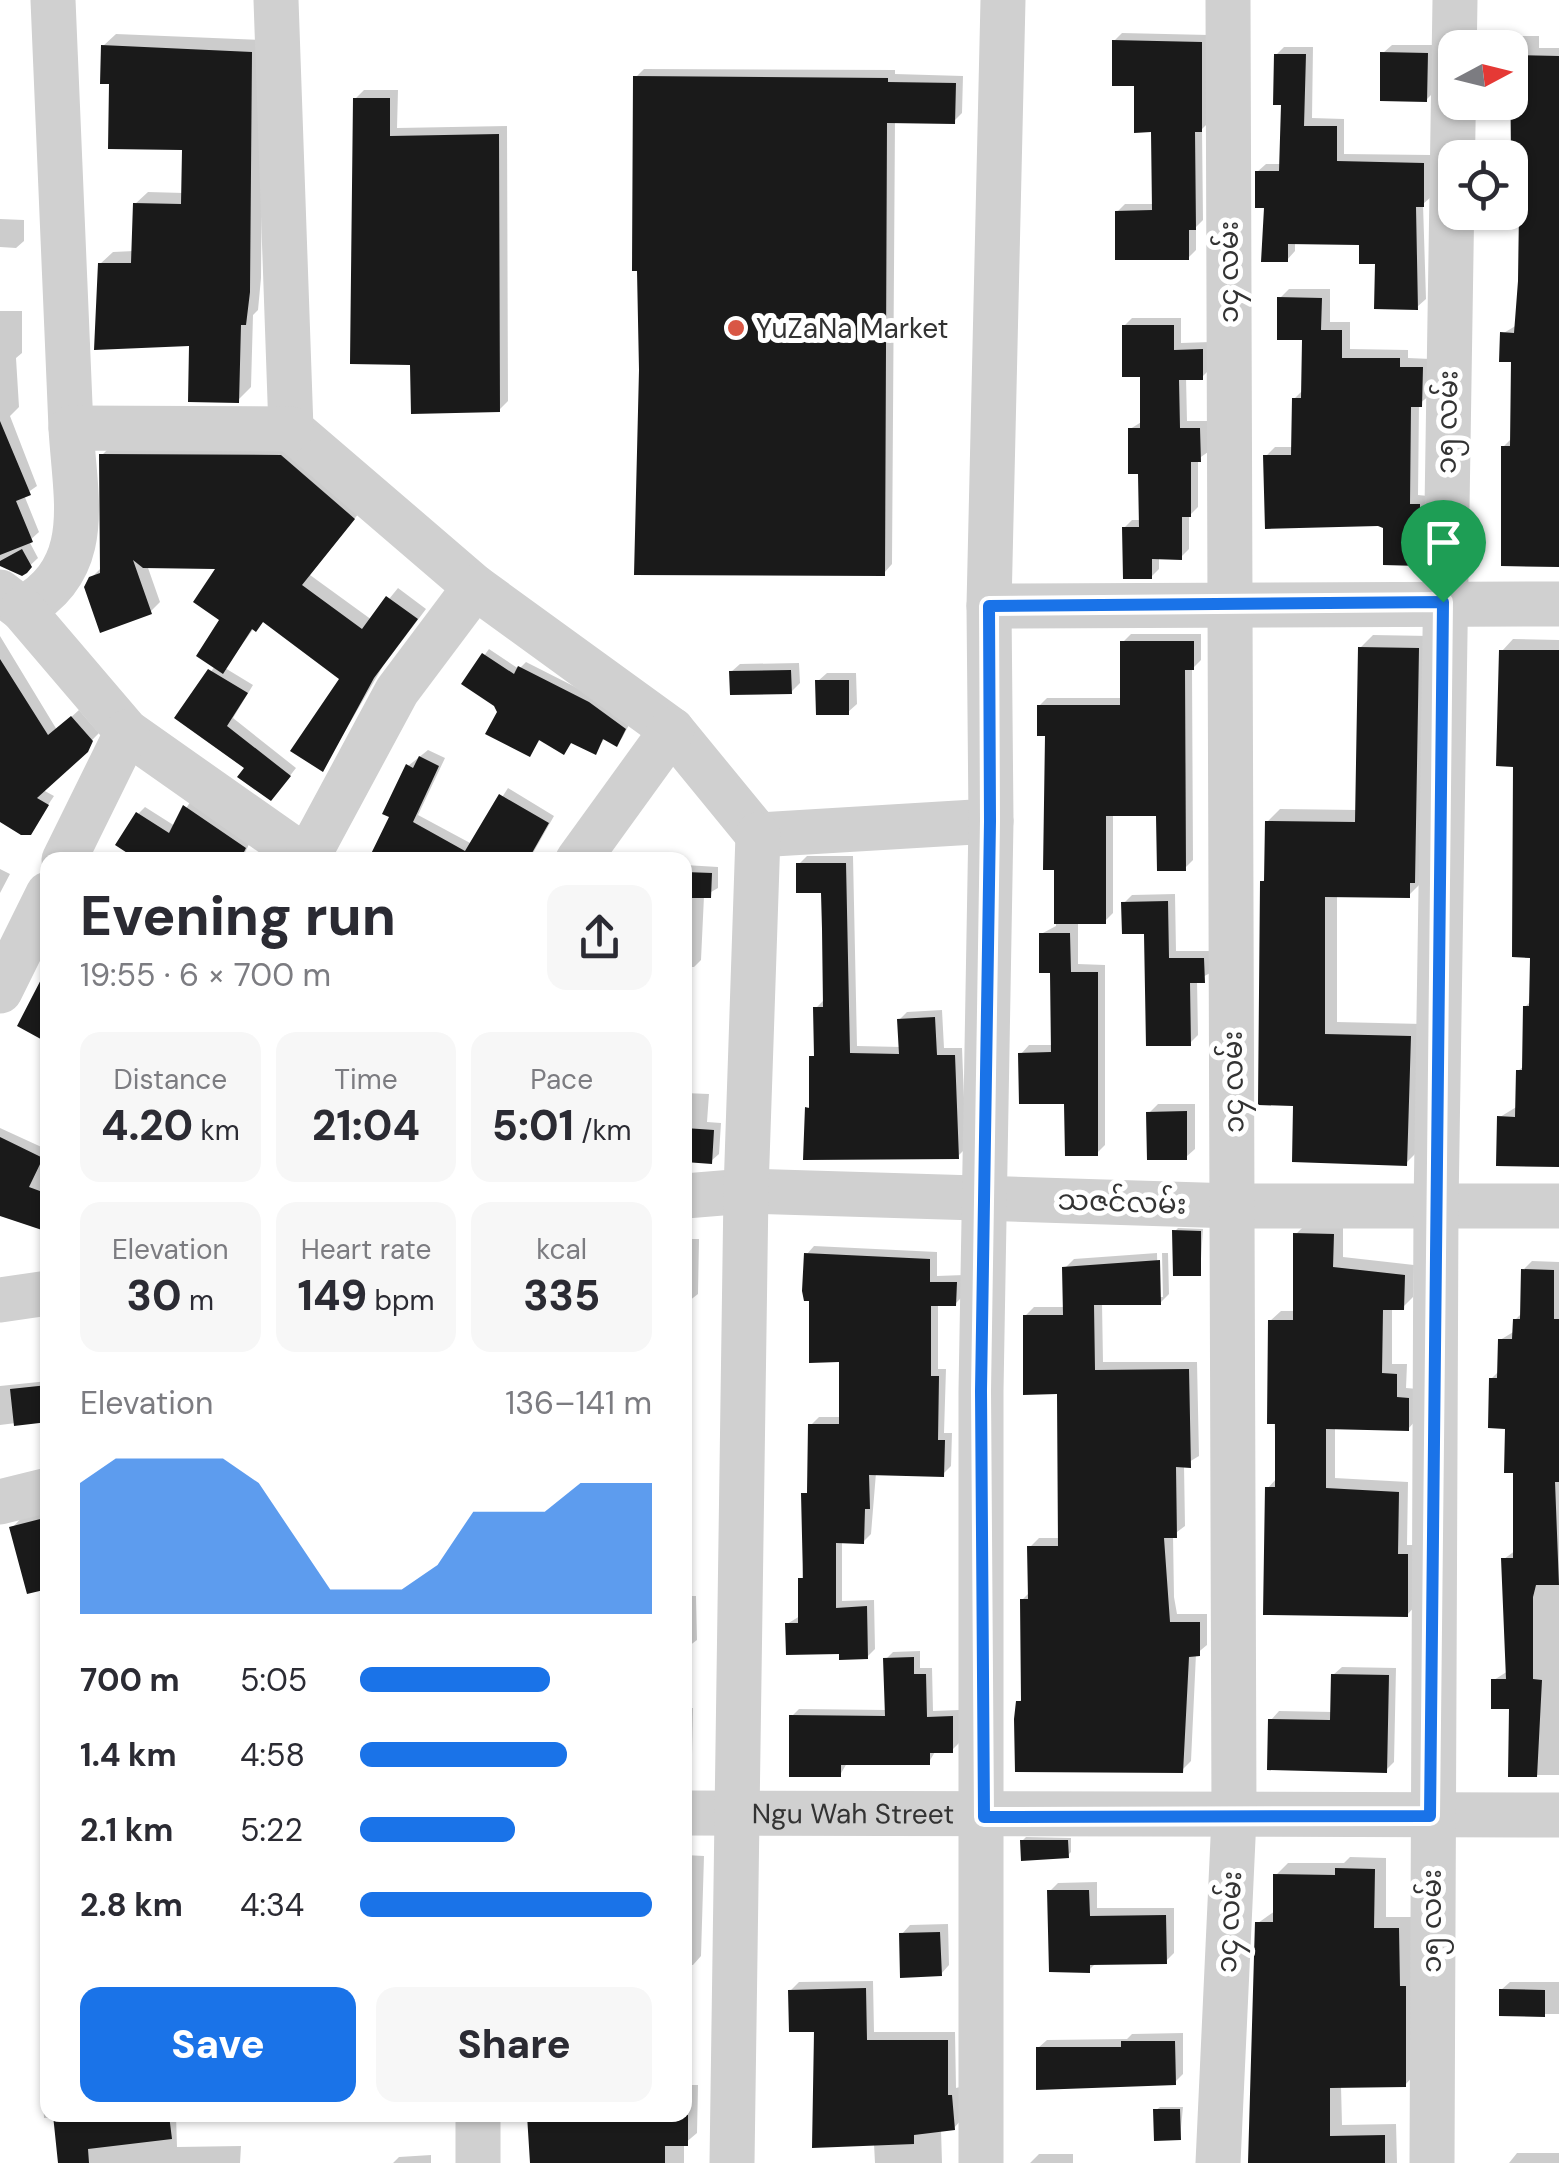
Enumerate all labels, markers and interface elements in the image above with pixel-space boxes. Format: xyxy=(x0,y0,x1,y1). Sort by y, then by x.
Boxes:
north arrow xyxy=(1438,30,1528,120)
map controls xyxy=(1438,30,1528,230)
button: locate xyxy=(1438,140,1528,230)
street label: ၁၄ လမ်း xyxy=(1210,221,1251,323)
place label: YuZaNa Market xyxy=(756,310,949,347)
marker: YuZaNa Market xyxy=(725,317,747,339)
street label: ၁၅ လမ်း xyxy=(1428,370,1470,474)
pin xyxy=(1401,500,1486,603)
icon: arrive xyxy=(1416,515,1471,570)
text: Evening run xyxy=(80,880,396,952)
button: share xyxy=(547,885,652,990)
text: 19:55 · 6 × 700 m xyxy=(80,954,331,996)
street label: ၁၄ လမ်း xyxy=(1214,1030,1256,1133)
text: Distance xyxy=(114,1061,227,1098)
text: Time xyxy=(334,1061,398,1098)
text: Pace xyxy=(530,1061,593,1098)
text: 4.20 xyxy=(101,1098,193,1153)
text: 21:04 xyxy=(312,1098,420,1153)
text: 5:01 xyxy=(492,1098,574,1153)
text: km xyxy=(193,1112,240,1149)
text: /km xyxy=(574,1112,632,1149)
street label: သဇင်လမ်း xyxy=(1057,1181,1187,1223)
text: Elevation xyxy=(112,1231,229,1268)
text: Heart rate xyxy=(301,1231,431,1268)
text: kcal xyxy=(536,1231,587,1268)
text: 30 xyxy=(127,1268,182,1323)
text: 149 xyxy=(297,1268,367,1323)
text: 335 xyxy=(523,1268,600,1323)
text: m xyxy=(182,1282,214,1319)
text: bpm xyxy=(367,1282,435,1319)
text: Elevation xyxy=(80,1382,213,1424)
text: 136–141 m xyxy=(505,1382,652,1424)
text: 700 m xyxy=(80,1659,180,1701)
text: 5:05 xyxy=(240,1659,307,1701)
text: 1.4 km xyxy=(80,1734,177,1776)
text: 4:58 xyxy=(240,1734,305,1776)
street label: Ngu Wah Street xyxy=(752,1795,954,1832)
text: 2.1 km xyxy=(80,1809,173,1851)
text: 5:22 xyxy=(240,1809,303,1851)
street label: ၁၅ လမ်း xyxy=(1413,1869,1454,1973)
street label: ၁၄ လမ်း xyxy=(1208,1870,1254,1974)
text: 2.8 km xyxy=(80,1884,183,1926)
text: 4:34 xyxy=(240,1884,304,1926)
button: Save xyxy=(80,1987,356,2102)
button: Share xyxy=(376,1987,652,2102)

